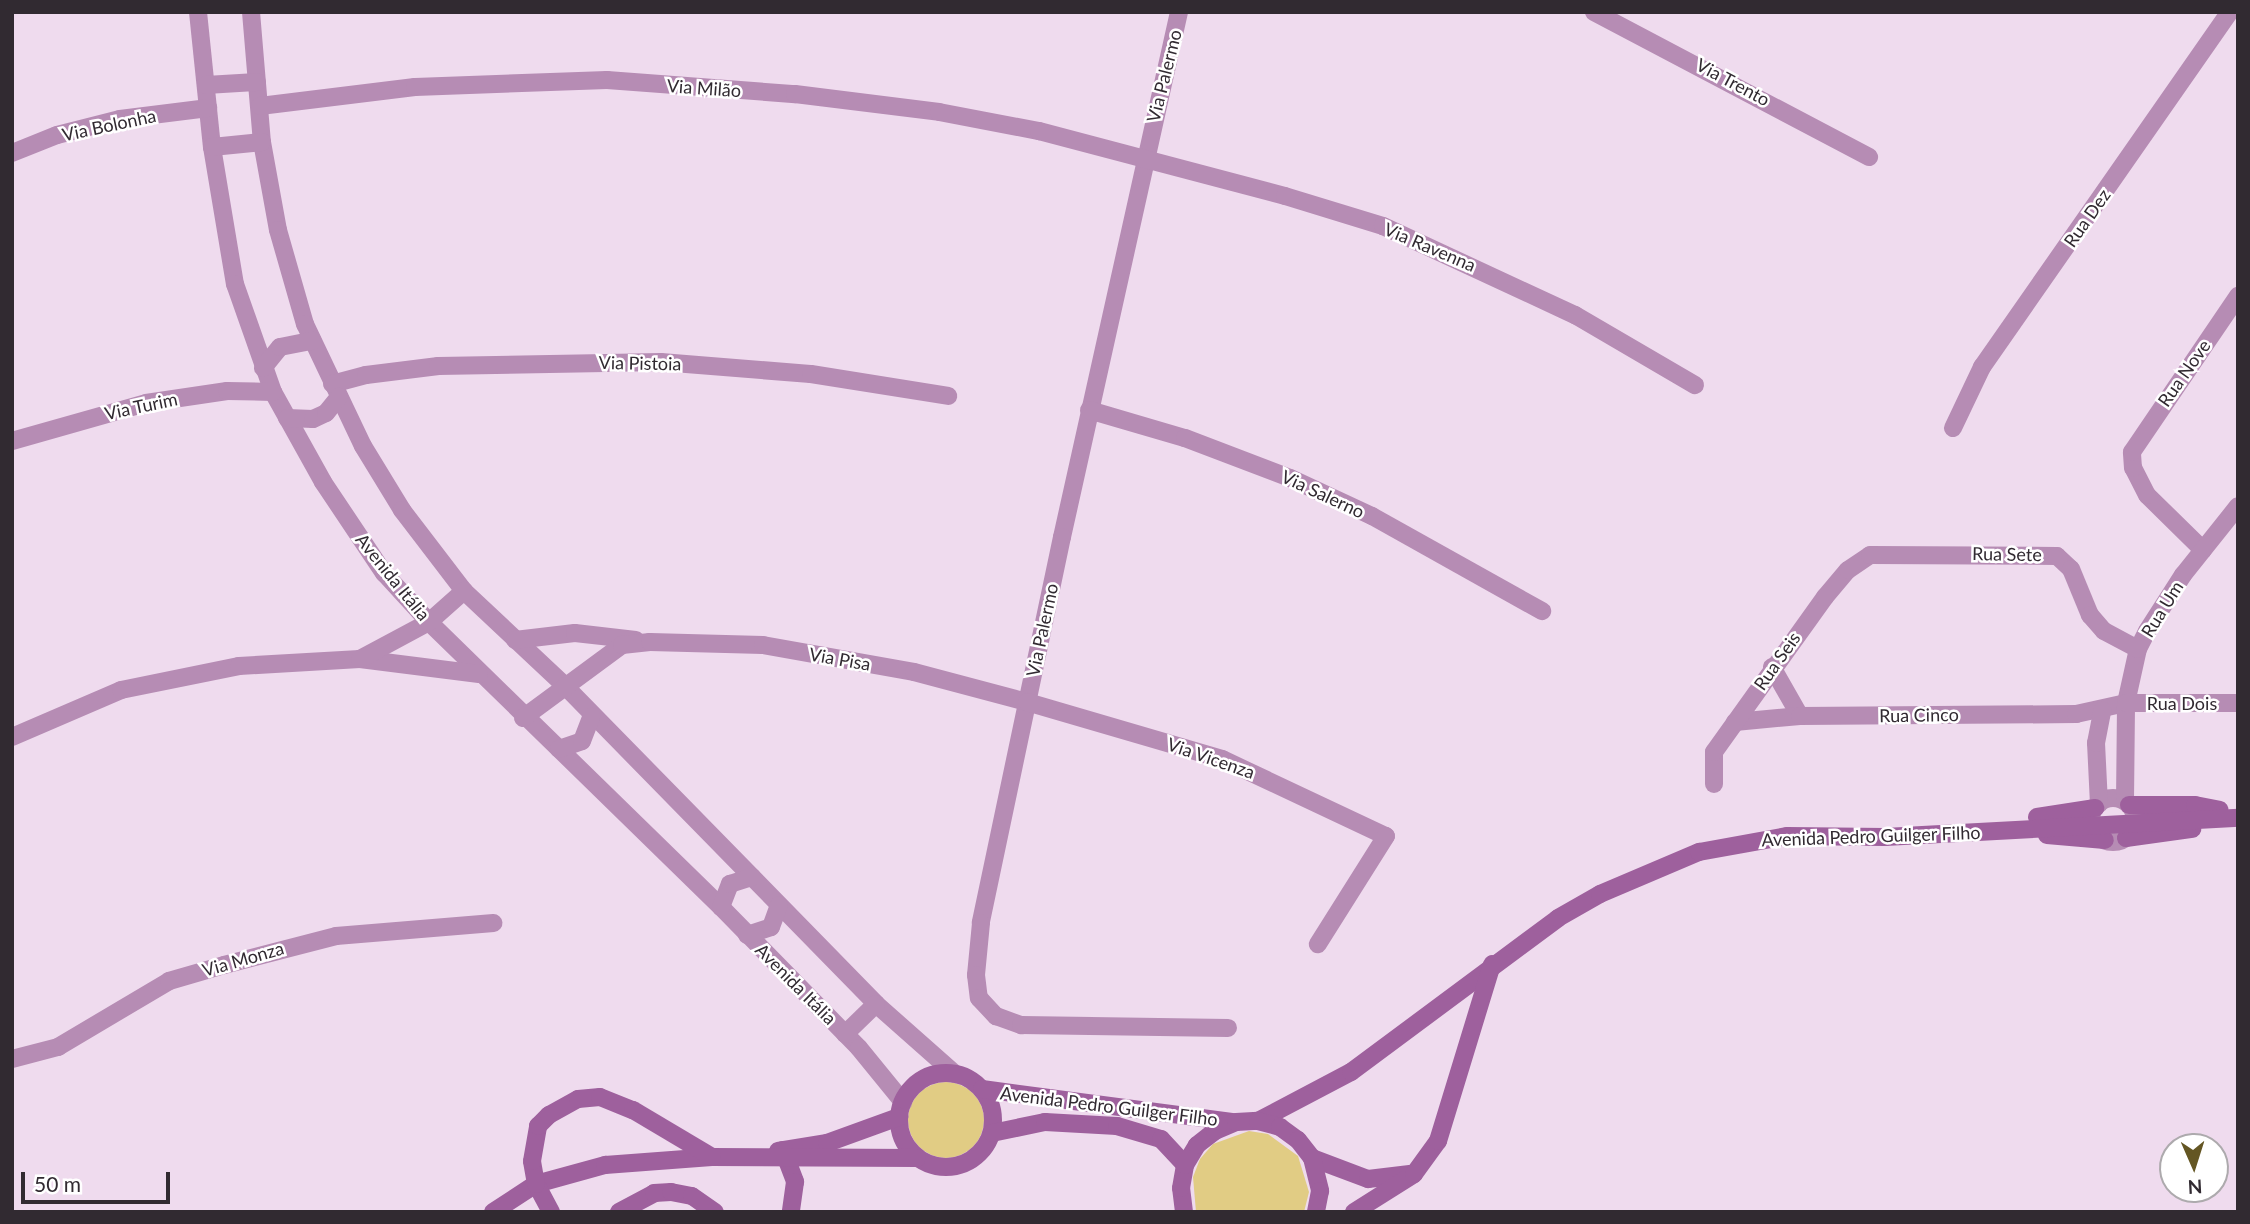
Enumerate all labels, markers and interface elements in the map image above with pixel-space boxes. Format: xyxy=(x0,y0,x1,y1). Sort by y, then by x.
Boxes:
street label: Via Palermo xyxy=(1142,27,1186,125)
street label: Via Trento xyxy=(1692,53,1774,111)
street label: Via Milão xyxy=(666,75,742,101)
street label: Via Bolonha xyxy=(60,105,158,145)
street label: Rua Dez xyxy=(2059,185,2115,251)
street label: Via Ravenna xyxy=(1381,218,1479,276)
street label: Rua Nove xyxy=(2153,335,2215,411)
street label: Via Pistoia xyxy=(598,351,682,375)
street label: Via Turim xyxy=(102,388,180,424)
street label: Via Salerno xyxy=(1278,465,1368,523)
street label: Avenida Itália xyxy=(351,529,435,625)
street label: Rua Sete xyxy=(1972,543,2042,565)
street label: Rua Um xyxy=(2136,577,2188,641)
street label: Via Palermo xyxy=(1022,581,1062,679)
street label: Rua Seis xyxy=(1749,628,1805,694)
street label: Via Pisa xyxy=(808,643,872,675)
street label: Rua Dois xyxy=(2147,692,2217,714)
street label: Rua Cinco xyxy=(1879,704,1959,726)
street label: Via Vicenza xyxy=(1164,733,1258,783)
street label: Avenida Pedro Guilger Filho xyxy=(1761,821,1981,851)
street label: Via Monza xyxy=(200,937,286,981)
street label: Avenida Itália xyxy=(751,939,841,1029)
street label: Avenida Pedro Guilger Filho xyxy=(999,1082,1219,1130)
north arrow xyxy=(2159,1133,2229,1203)
scale bar xyxy=(24,1158,173,1202)
text: 50 m xyxy=(34,1171,81,1196)
text: N xyxy=(2187,1176,2203,1199)

